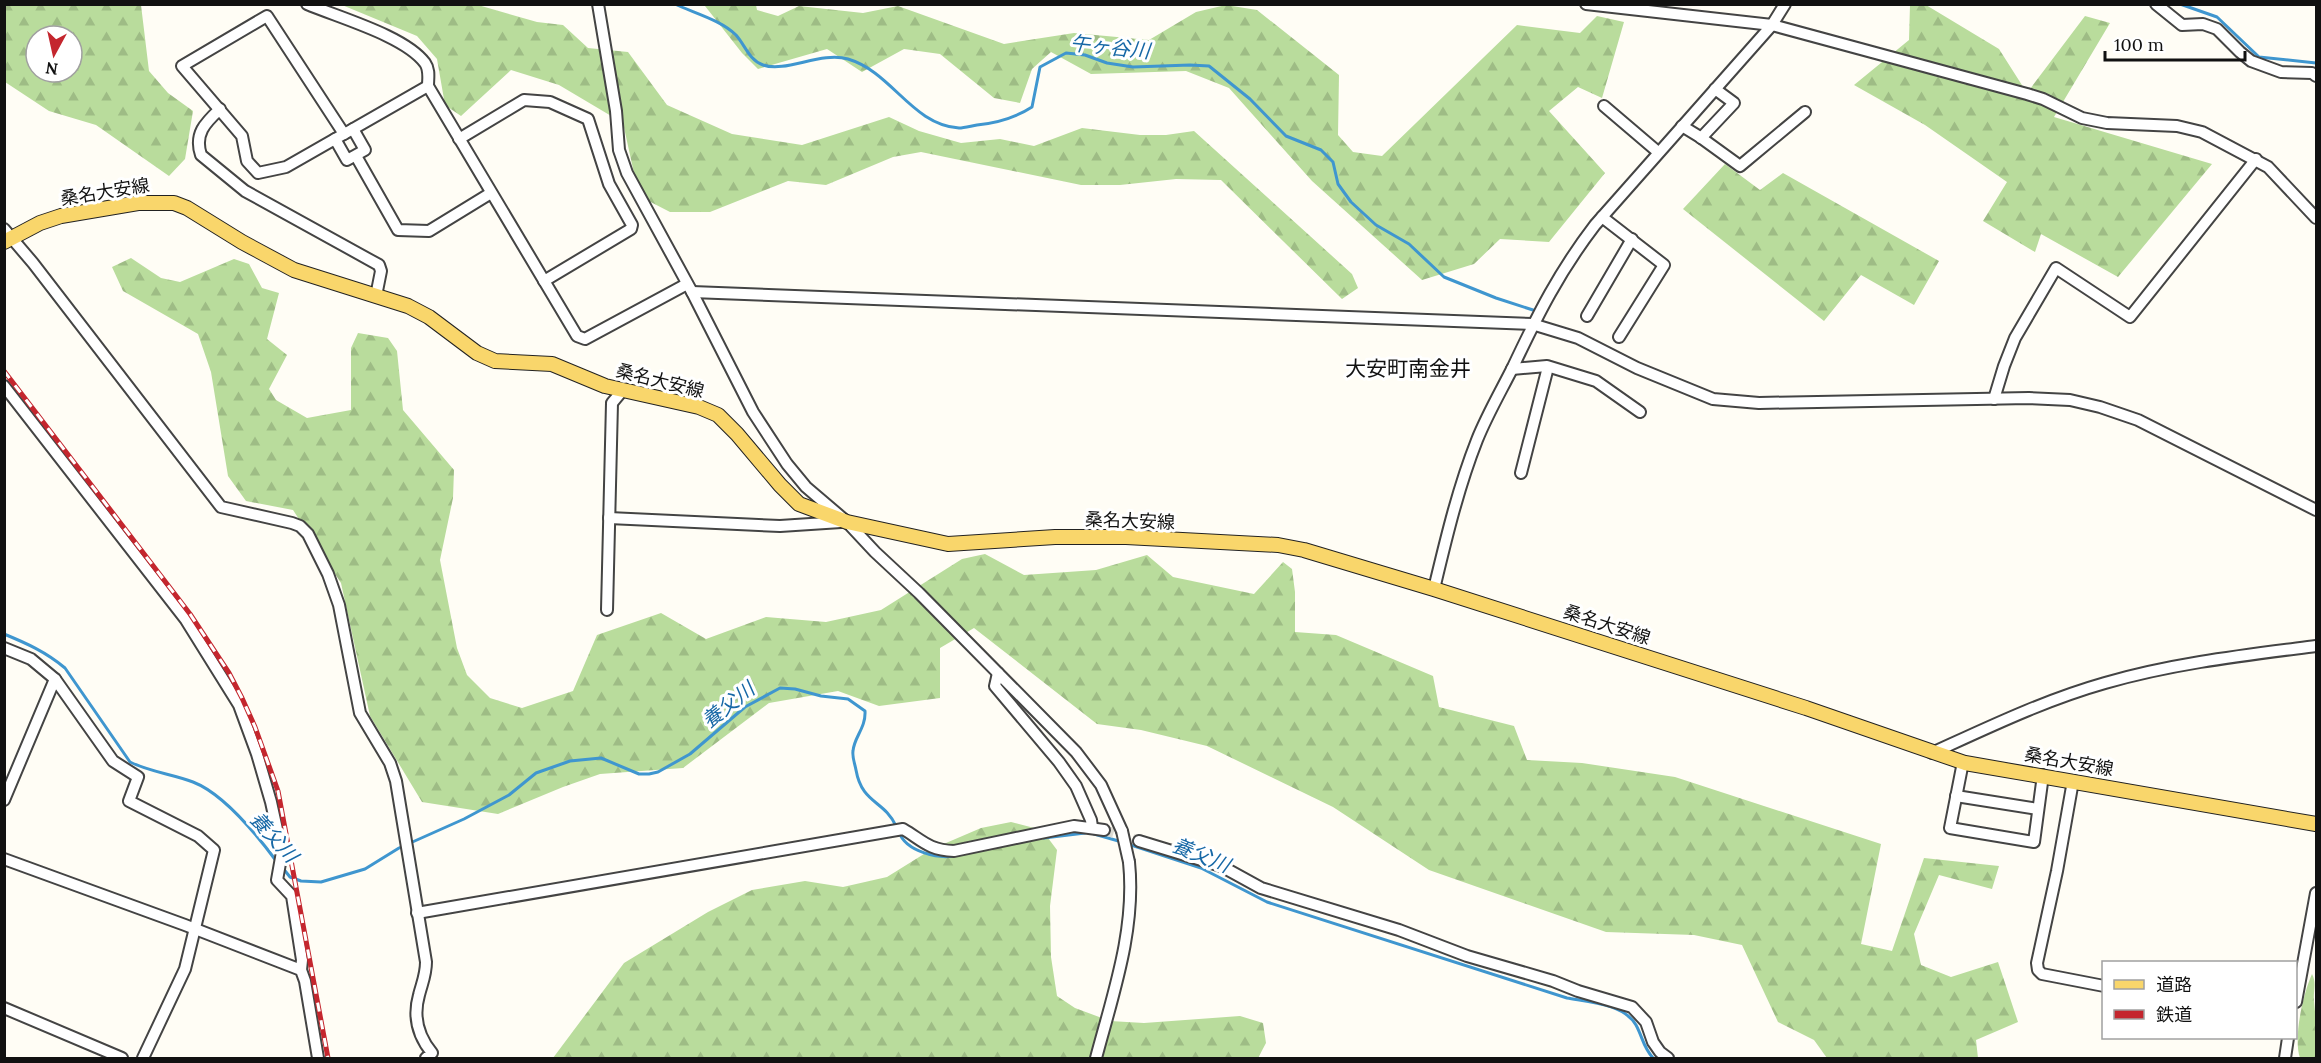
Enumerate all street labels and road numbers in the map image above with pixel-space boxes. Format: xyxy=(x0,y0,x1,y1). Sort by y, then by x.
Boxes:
street label: 桑名大安線 xyxy=(59,173,151,210)
street label: 桑名大安線 xyxy=(614,358,707,403)
street label: 桑名大安線 xyxy=(1085,507,1175,534)
street label: 桑名大安線 xyxy=(1561,600,1654,649)
street label: 桑名大安線 xyxy=(2023,742,2115,781)

